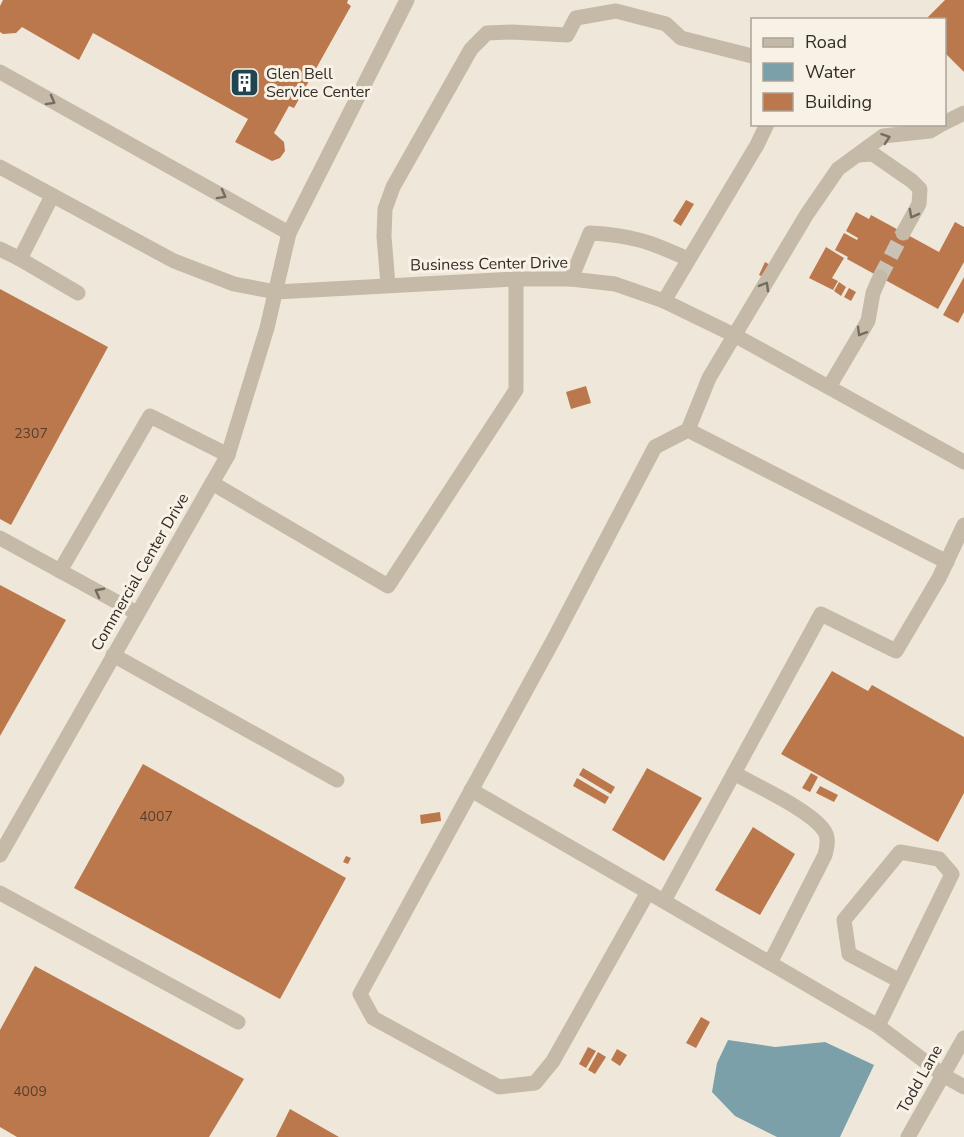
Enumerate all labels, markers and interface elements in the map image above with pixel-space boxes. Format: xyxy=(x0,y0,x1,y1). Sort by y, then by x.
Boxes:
legend xyxy=(751,18,946,126)
text: Road xyxy=(805,30,847,54)
text: Water xyxy=(805,60,856,84)
place label: Glen Bell Service Center xyxy=(266,63,370,103)
building icon: Glen Bell Service Center xyxy=(229,67,261,99)
text: Building xyxy=(805,90,872,114)
one-way arrow xyxy=(45,94,55,105)
one-way arrow xyxy=(880,133,890,145)
one-way arrow xyxy=(215,188,226,200)
one-way arrow xyxy=(909,208,920,219)
street label: Business Center Drive xyxy=(410,252,568,276)
one-way arrow xyxy=(758,282,770,292)
one-way arrow xyxy=(857,326,869,336)
house number: 2307 xyxy=(14,424,48,443)
street label: Commercial Center Drive xyxy=(86,489,194,655)
one-way arrow xyxy=(95,588,105,599)
house number: 4007 xyxy=(139,807,173,826)
street label: Todd Lane xyxy=(892,1041,948,1117)
house number: 4009 xyxy=(13,1082,47,1101)

